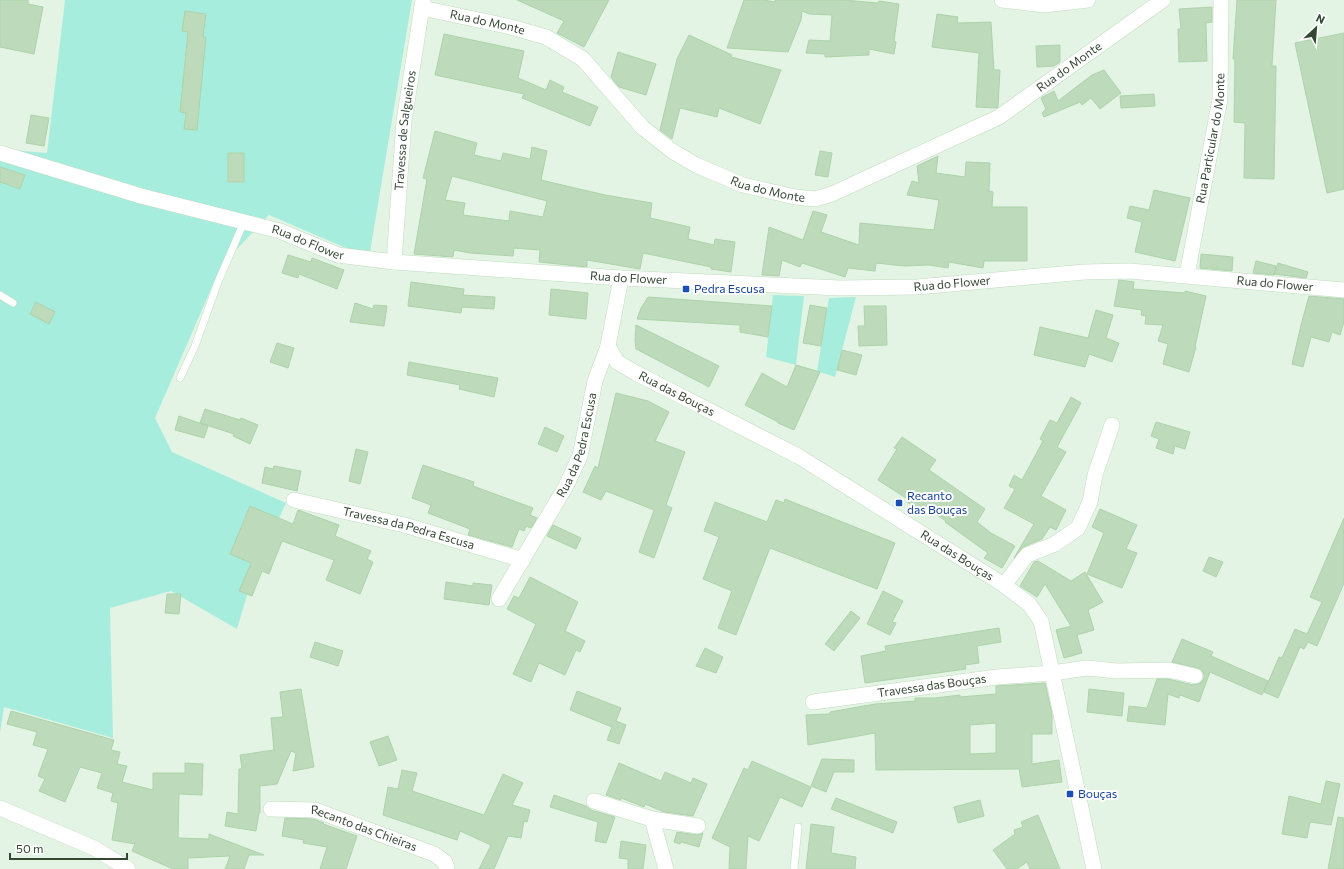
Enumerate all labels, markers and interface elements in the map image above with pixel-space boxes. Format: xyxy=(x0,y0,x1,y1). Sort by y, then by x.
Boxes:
street label: Rua do Monte xyxy=(449,6,527,37)
north arrow xyxy=(1296,8,1336,48)
text: N xyxy=(1314,11,1327,26)
street label: Rua do Monte xyxy=(1033,38,1104,94)
street label: Travessa de Salgueiros xyxy=(391,69,418,191)
street label: Rua Particular do Monte xyxy=(1193,73,1226,204)
street label: Rua do Monte xyxy=(729,173,806,204)
street label: Rua do Flower xyxy=(270,221,345,262)
street label: Rua do Flower xyxy=(590,268,668,286)
street label: Rua do Flower xyxy=(913,272,991,293)
street label: Rua do Flower xyxy=(1236,272,1314,293)
place label: Pedra Escusa xyxy=(694,281,765,295)
marker: Pedra Escusa xyxy=(681,284,691,294)
street label: Rua das Bouças xyxy=(637,368,718,418)
street label: Rua da Pedra Escusa xyxy=(553,391,599,500)
place label: Recanto das Bouças xyxy=(907,488,967,516)
marker: Recanto das Bouças xyxy=(894,498,904,508)
street label: Travessa da Pedra Escusa xyxy=(342,503,476,551)
street label: Rua das Bouças xyxy=(918,527,997,583)
street label: Travessa das Bouças xyxy=(877,671,987,699)
place label: Bouças xyxy=(1078,786,1117,800)
marker: Bouças xyxy=(1065,789,1075,799)
street label: Recanto das Chieiras xyxy=(311,802,419,853)
scale bar xyxy=(10,835,127,861)
text: 50 m xyxy=(16,841,44,855)

